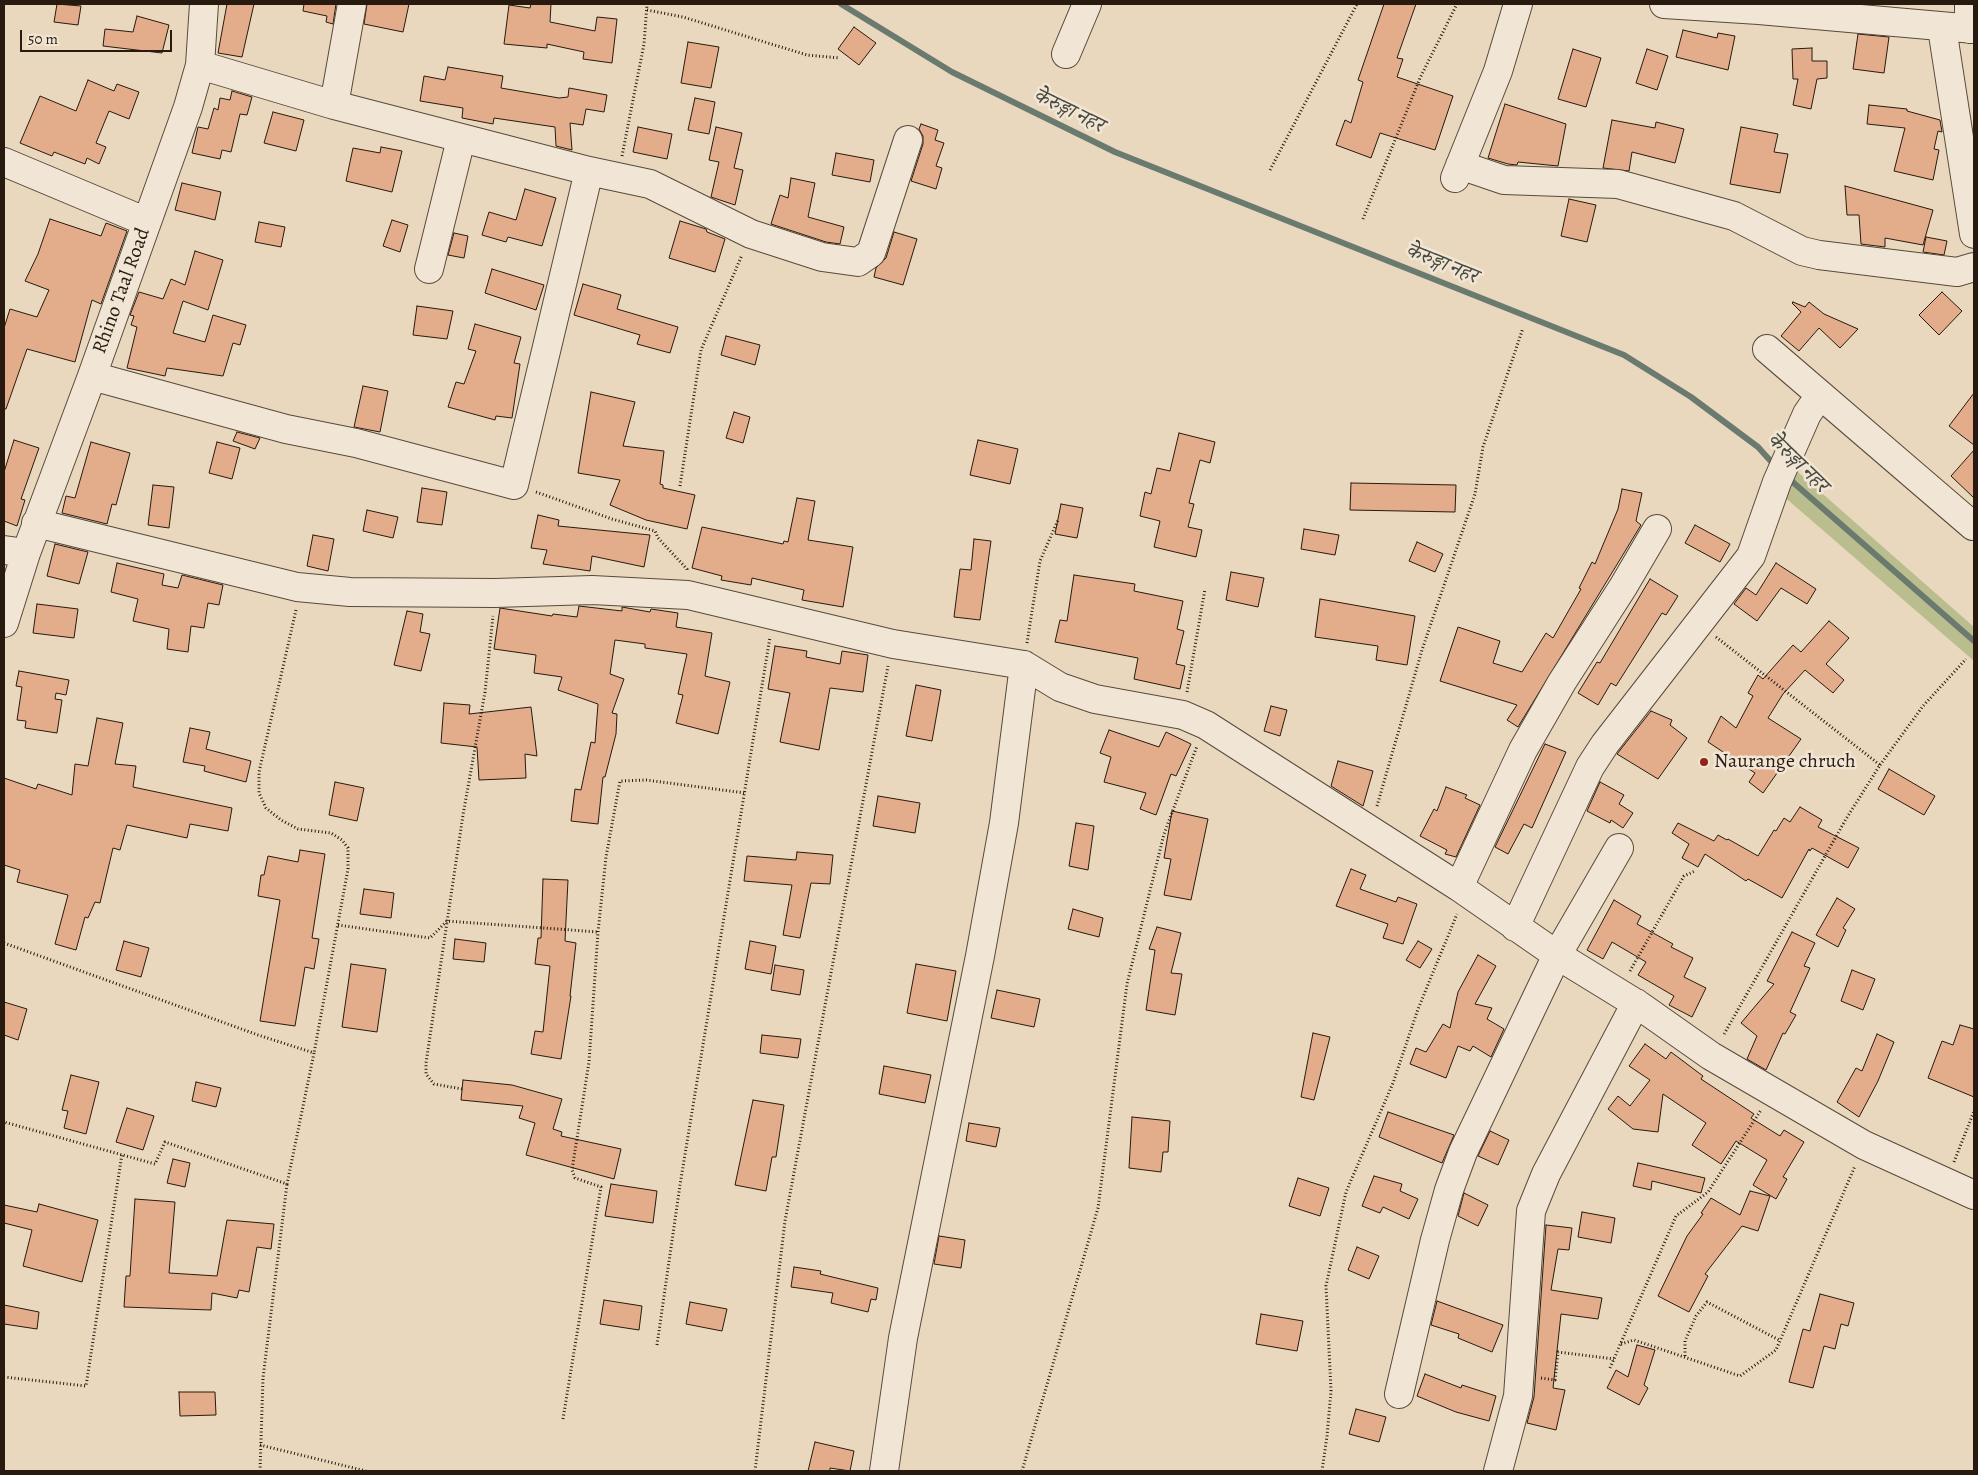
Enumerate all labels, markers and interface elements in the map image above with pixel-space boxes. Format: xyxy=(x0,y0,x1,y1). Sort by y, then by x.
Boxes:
scale bar xyxy=(22,20,175,52)
text: 50 m xyxy=(28,29,58,49)
water label: केेरुङ्गा नहर xyxy=(1029,83,1107,139)
street label: Rhino Taal Road xyxy=(88,225,156,357)
water label: केेरुङ्गा नहर xyxy=(1401,238,1481,290)
water label: केेरुङ्गा नहर xyxy=(1761,428,1833,498)
place label: Naurange chruch xyxy=(1714,750,1856,774)
marker: Naurange chruch xyxy=(1698,756,1710,768)

